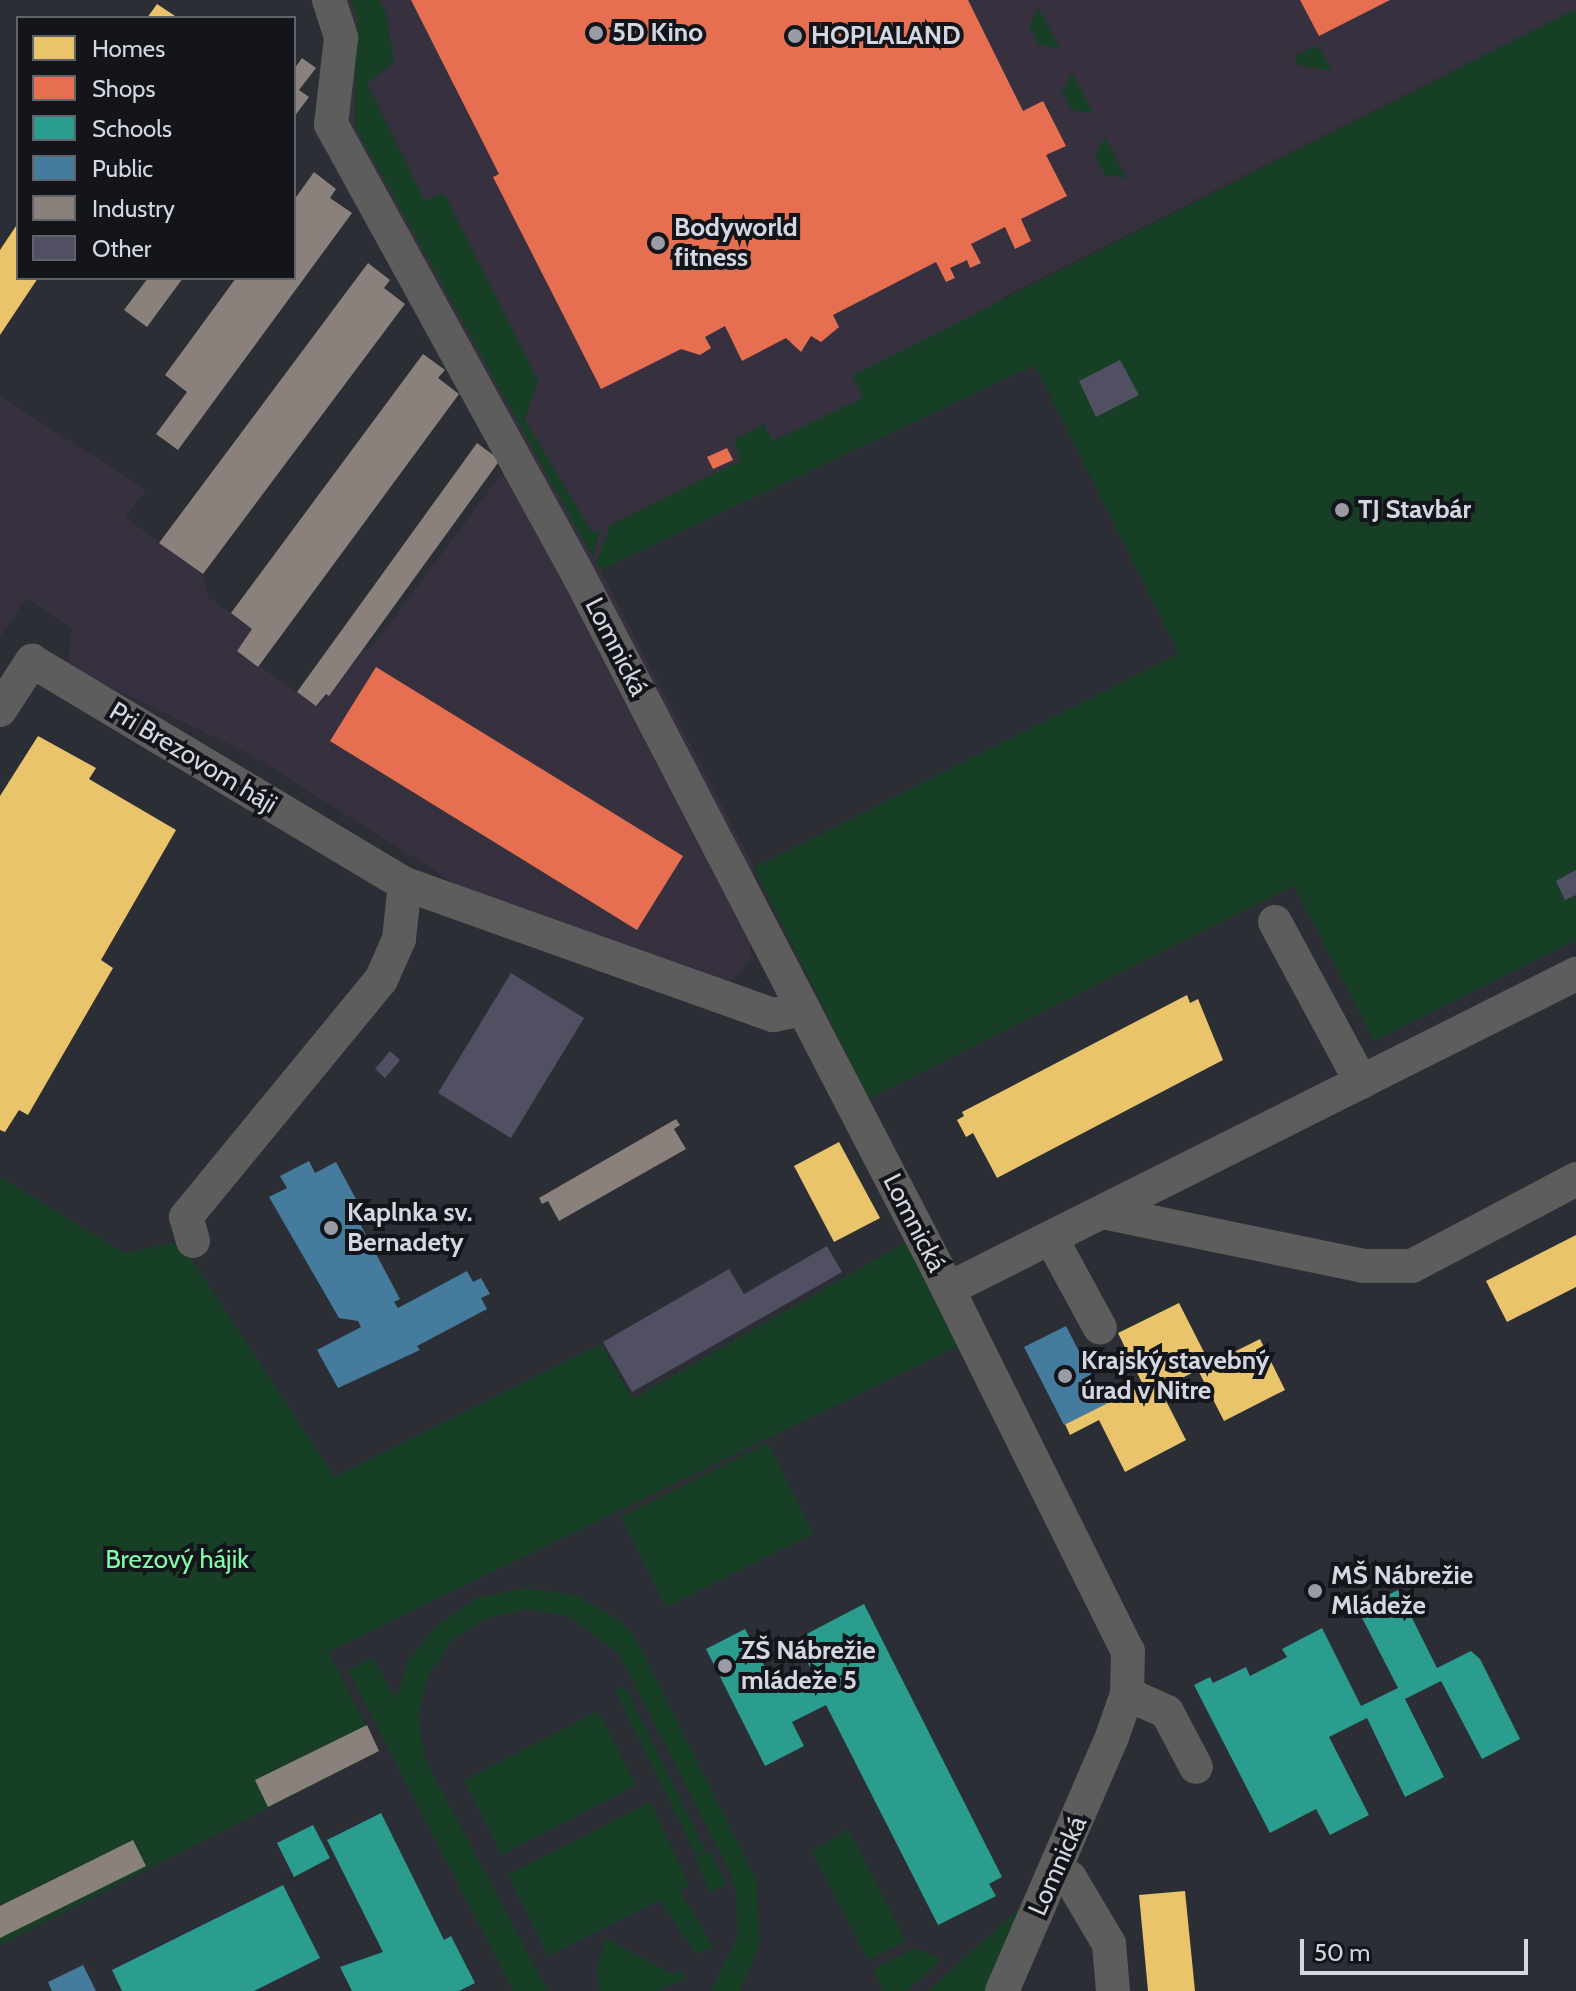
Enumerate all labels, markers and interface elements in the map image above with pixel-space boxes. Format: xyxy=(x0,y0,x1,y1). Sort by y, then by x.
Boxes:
legend xyxy=(16,16,296,280)
place label: 5D Kino xyxy=(612,17,703,49)
place label: HOPLALAND xyxy=(811,20,961,52)
marker: 5D Kino xyxy=(587,24,605,42)
marker: HOPLALAND xyxy=(786,27,804,45)
text: Homes xyxy=(92,34,165,63)
text: Shops xyxy=(92,74,155,103)
text: Schools xyxy=(92,114,172,143)
text: Public xyxy=(92,154,153,183)
text: Industry xyxy=(92,194,175,223)
place label: Bodyworld fitness xyxy=(674,212,798,274)
text: Other xyxy=(92,234,151,263)
marker: Bodyworld fitness xyxy=(649,234,667,252)
place label: TJ Stavbár xyxy=(1358,494,1471,526)
marker: TJ Stavbár xyxy=(1333,501,1351,519)
street label: Lomnická xyxy=(578,593,654,701)
street label: Pri Brezovom háji xyxy=(104,696,282,820)
street label: Lomnická xyxy=(876,1169,952,1277)
place label: Kaplnka sv. Bernadety xyxy=(347,1197,472,1258)
marker: Kaplnka sv. Bernadety xyxy=(322,1219,340,1237)
place label: Krajský stavebný úrad v Nitre xyxy=(1081,1345,1270,1406)
marker: Krajský stavebný úrad v Nitre xyxy=(1056,1367,1074,1385)
park label: Brezový hájik xyxy=(105,1544,249,1576)
place label: MŠ Nábrežie Mládeže xyxy=(1331,1560,1473,1622)
marker: MŠ Nábrežie Mládeže xyxy=(1306,1582,1324,1600)
place label: ZŠ Nábrežie mládeže 5 xyxy=(741,1635,876,1696)
marker: ZŠ Nábrežie mládeže 5 xyxy=(716,1657,734,1675)
street label: Lomnická xyxy=(1022,1811,1094,1921)
scale bar xyxy=(1304,1923,1532,1973)
text: 50 m xyxy=(1314,1938,1370,1967)

